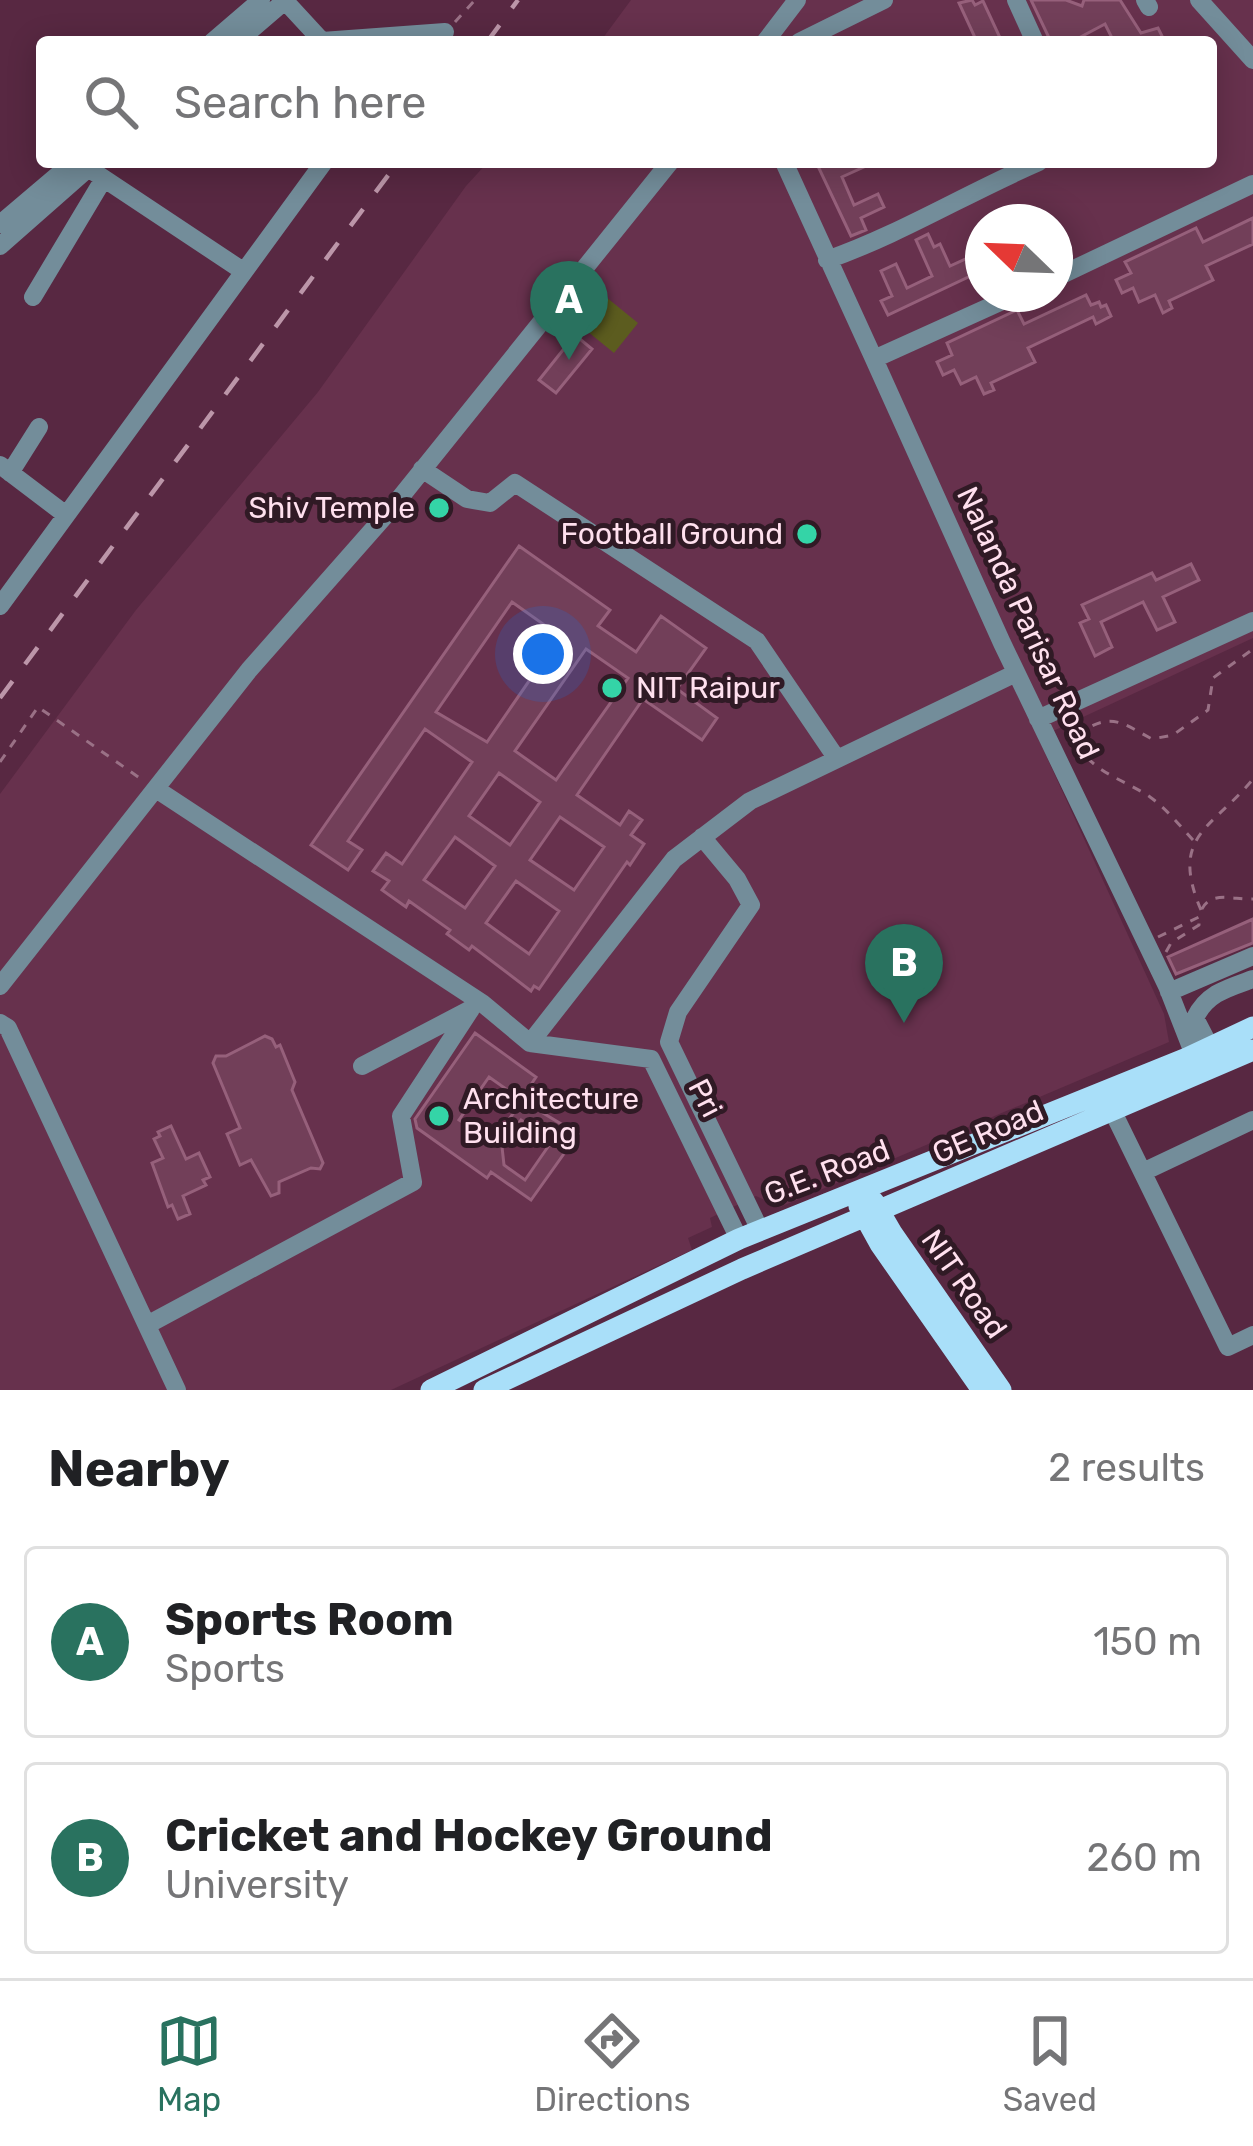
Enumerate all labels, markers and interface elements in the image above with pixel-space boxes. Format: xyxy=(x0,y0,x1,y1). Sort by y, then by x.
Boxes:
search box xyxy=(36,36,1217,168)
icon: search xyxy=(78,69,144,135)
text: Search here xyxy=(174,76,426,129)
north arrow xyxy=(965,204,1073,312)
pin: A xyxy=(530,261,608,360)
street label: Nalanda Parisar Road xyxy=(949,481,1107,765)
place label: Shiv Temple xyxy=(248,490,415,526)
marker: Shiv Temple xyxy=(426,495,452,521)
place label: Football Ground xyxy=(561,516,783,552)
marker: Football Ground xyxy=(794,521,820,547)
your location xyxy=(513,624,573,684)
place label: NIT Raipur xyxy=(636,670,780,706)
marker: NIT Raipur xyxy=(599,675,625,701)
pin: B xyxy=(865,924,943,1023)
street label: Pri xyxy=(680,1073,730,1123)
place label: Architecture Building xyxy=(463,1081,639,1151)
street label: GE Road xyxy=(927,1093,1049,1171)
marker: Architecture Building xyxy=(426,1103,452,1129)
street label: G.E. Road xyxy=(759,1132,895,1212)
street label: NIT Road xyxy=(914,1223,1014,1345)
text: Nearby xyxy=(48,1438,230,1499)
text: 2 results xyxy=(1048,1445,1205,1491)
text: Sports Room xyxy=(165,1593,454,1646)
text: A xyxy=(76,1619,104,1665)
text: 150 m xyxy=(1093,1619,1202,1665)
text: Sports xyxy=(165,1646,285,1692)
text: Cricket and Hockey Ground xyxy=(165,1809,773,1862)
text: B xyxy=(76,1835,104,1881)
text: 260 m xyxy=(1087,1835,1202,1881)
text: University xyxy=(165,1862,349,1908)
tab: Map xyxy=(156,2008,222,2119)
tab: Directions xyxy=(534,2008,691,2119)
tab: Saved xyxy=(1003,2008,1097,2119)

